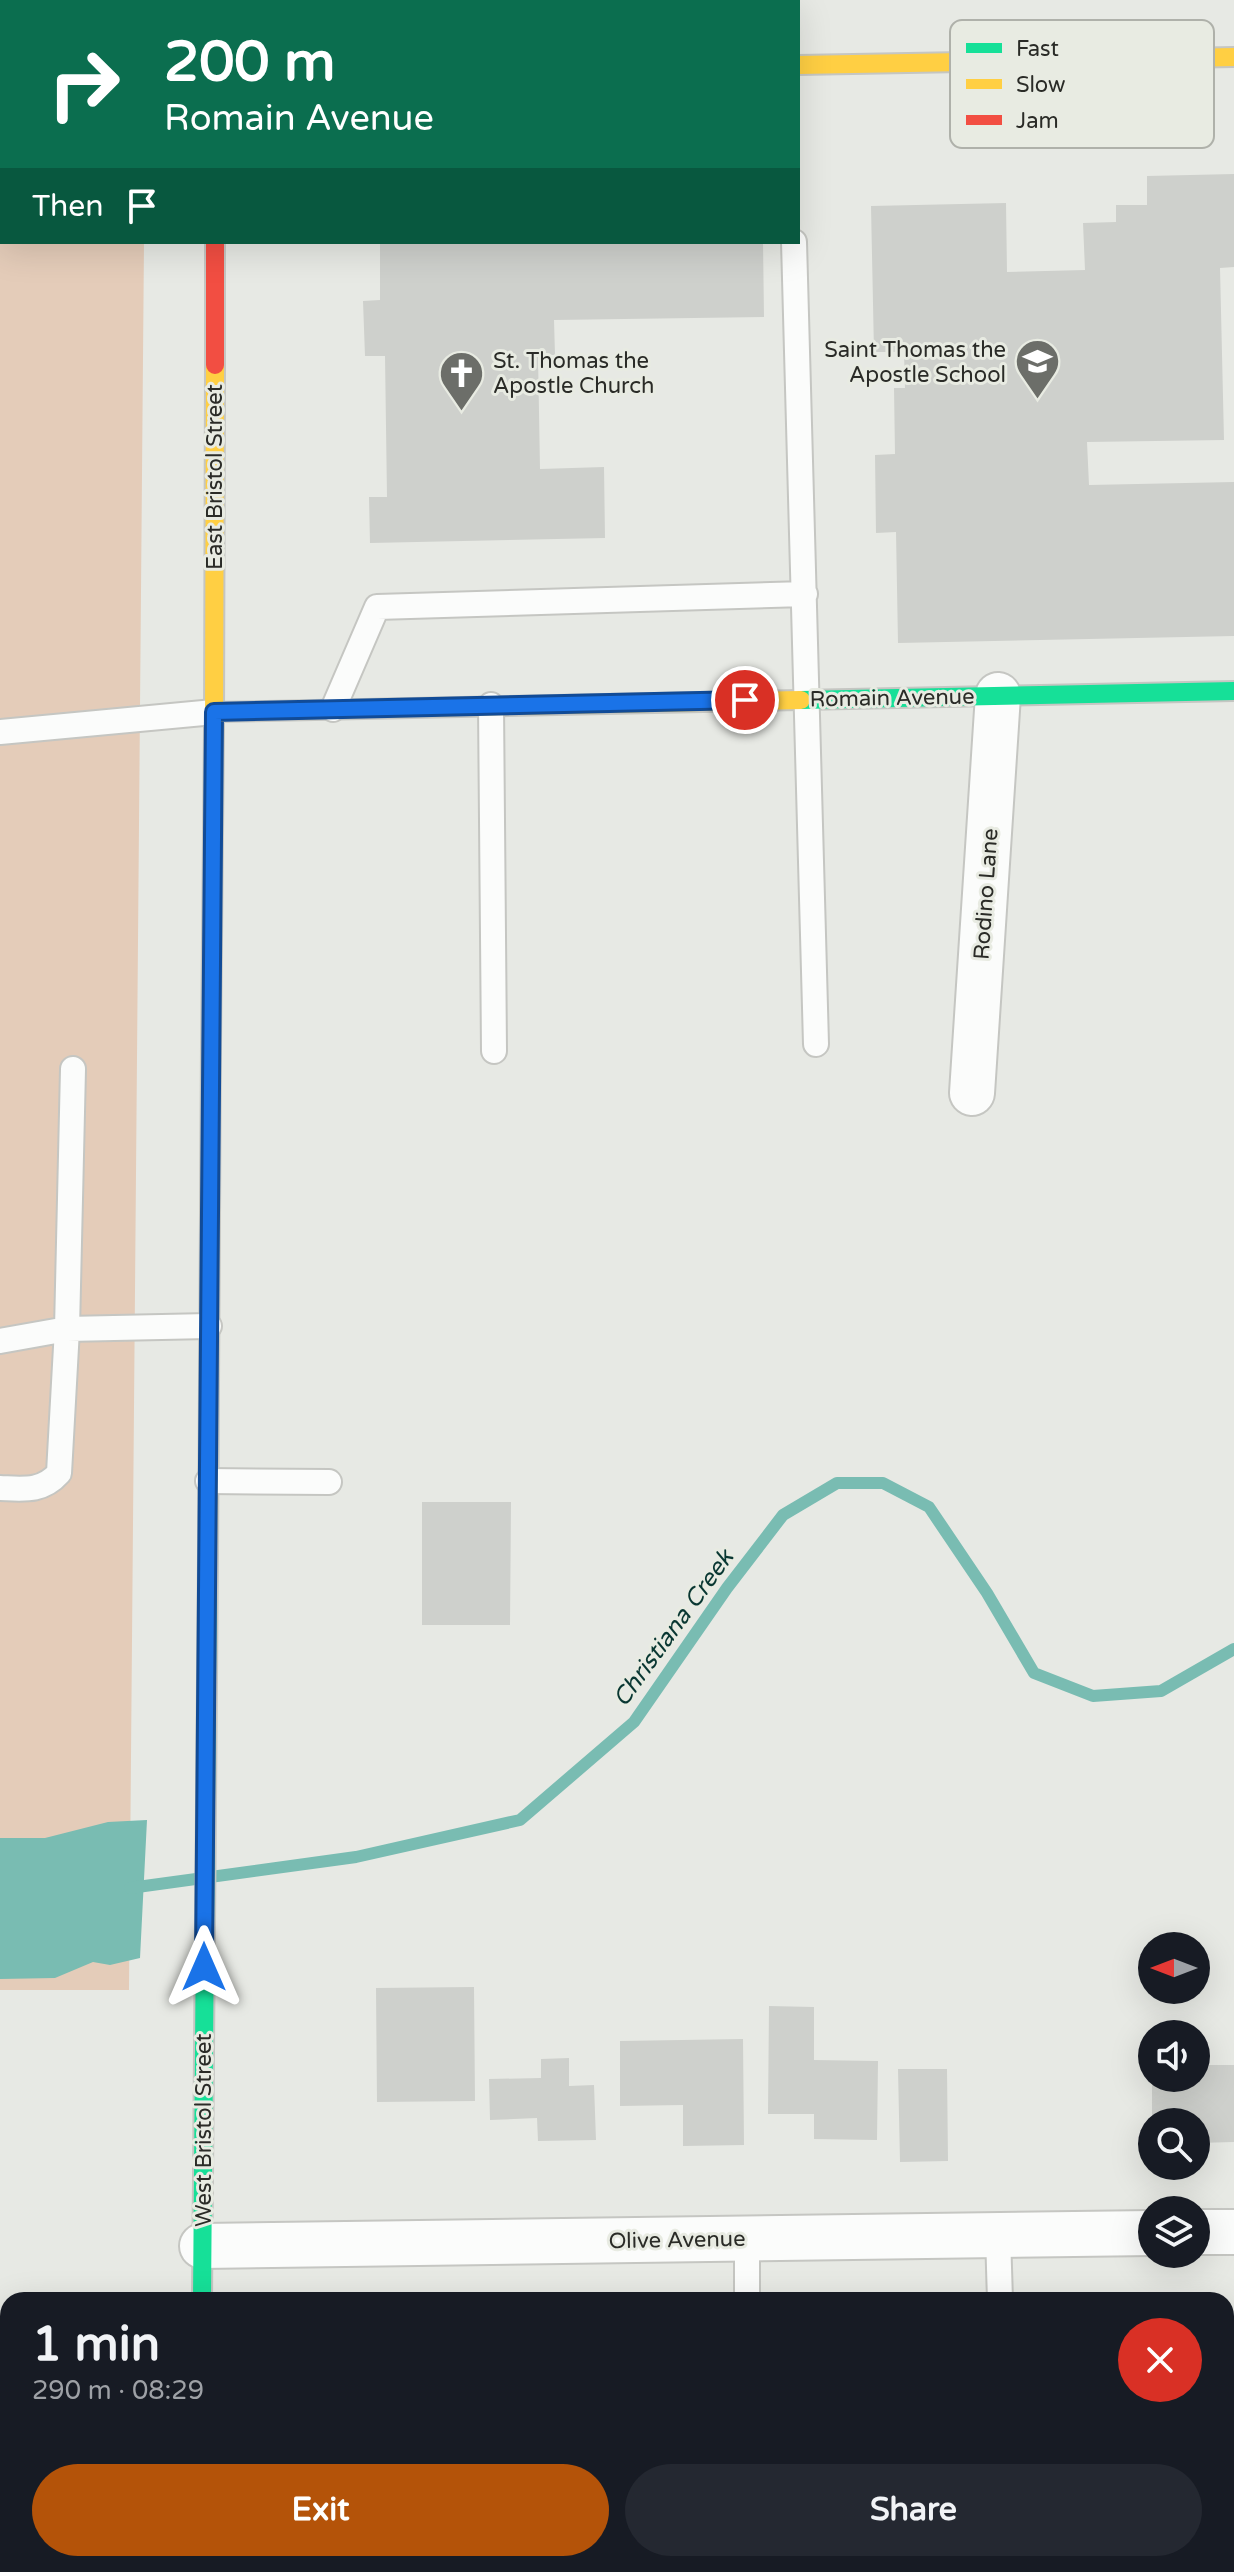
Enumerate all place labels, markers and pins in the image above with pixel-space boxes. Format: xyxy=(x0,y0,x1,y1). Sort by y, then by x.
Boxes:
place label: Saint Thomas the Apostle School xyxy=(824,337,1006,388)
school or university icon: Saint Thomas the Apostle School xyxy=(1013,338,1061,401)
place label: St. Thomas the Apostle Church xyxy=(493,348,654,399)
church icon: St. Thomas the Apostle Church xyxy=(438,349,486,412)
pin xyxy=(711,666,779,734)

